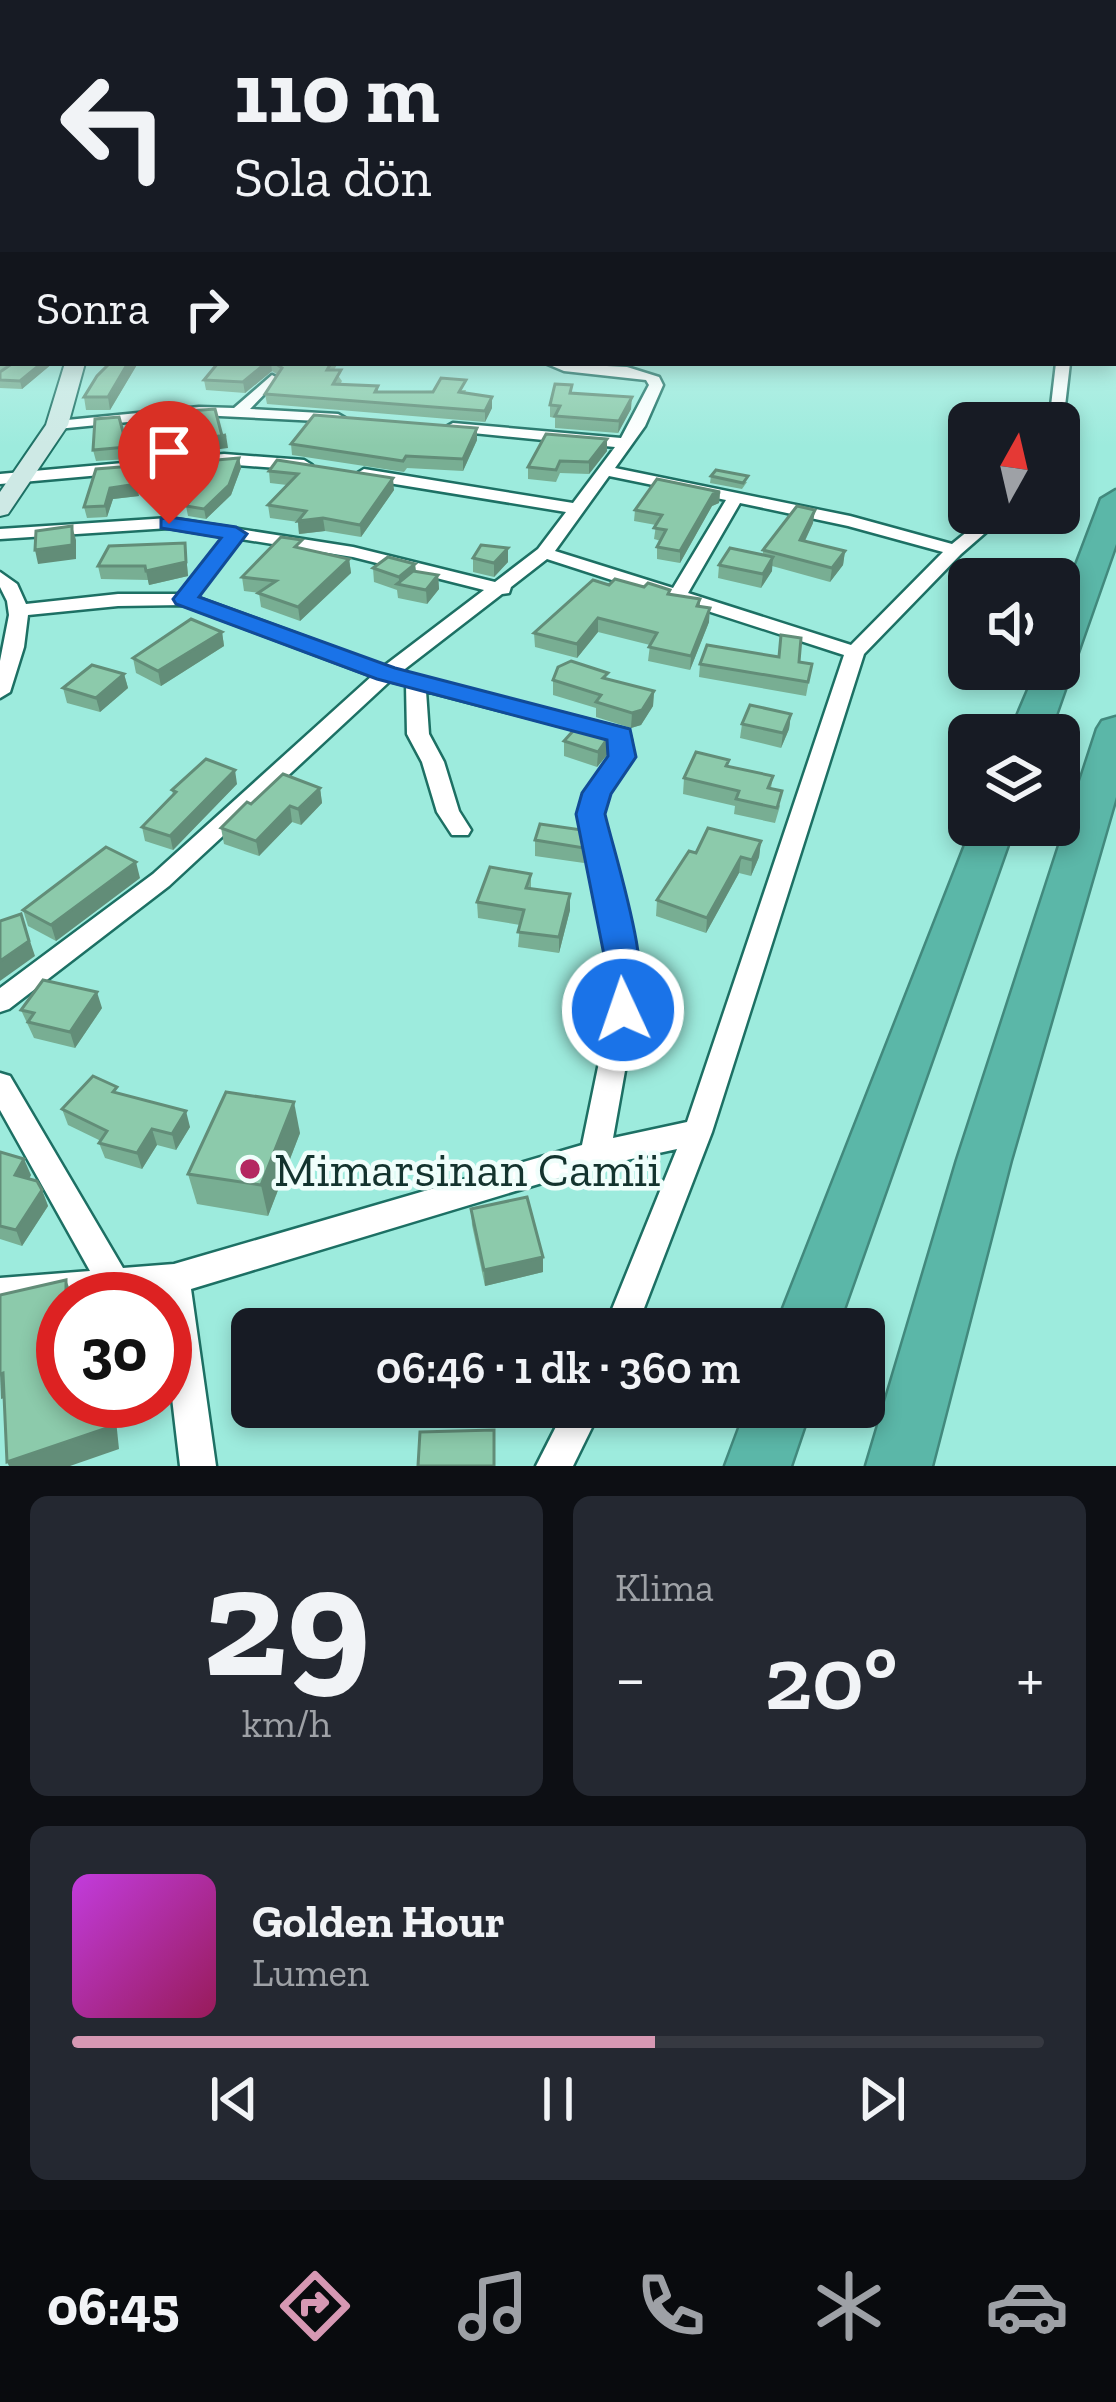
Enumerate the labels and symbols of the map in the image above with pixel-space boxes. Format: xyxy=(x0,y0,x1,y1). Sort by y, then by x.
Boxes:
pin xyxy=(118,401,220,524)
north arrow xyxy=(948,402,1080,534)
position arrow xyxy=(560,947,686,1073)
place label: Mimarsinan Camii xyxy=(274,1141,661,1198)
marker: Mimarsinan Camii xyxy=(237,1156,263,1182)
speed limit sign: 30 xyxy=(36,1272,192,1428)

